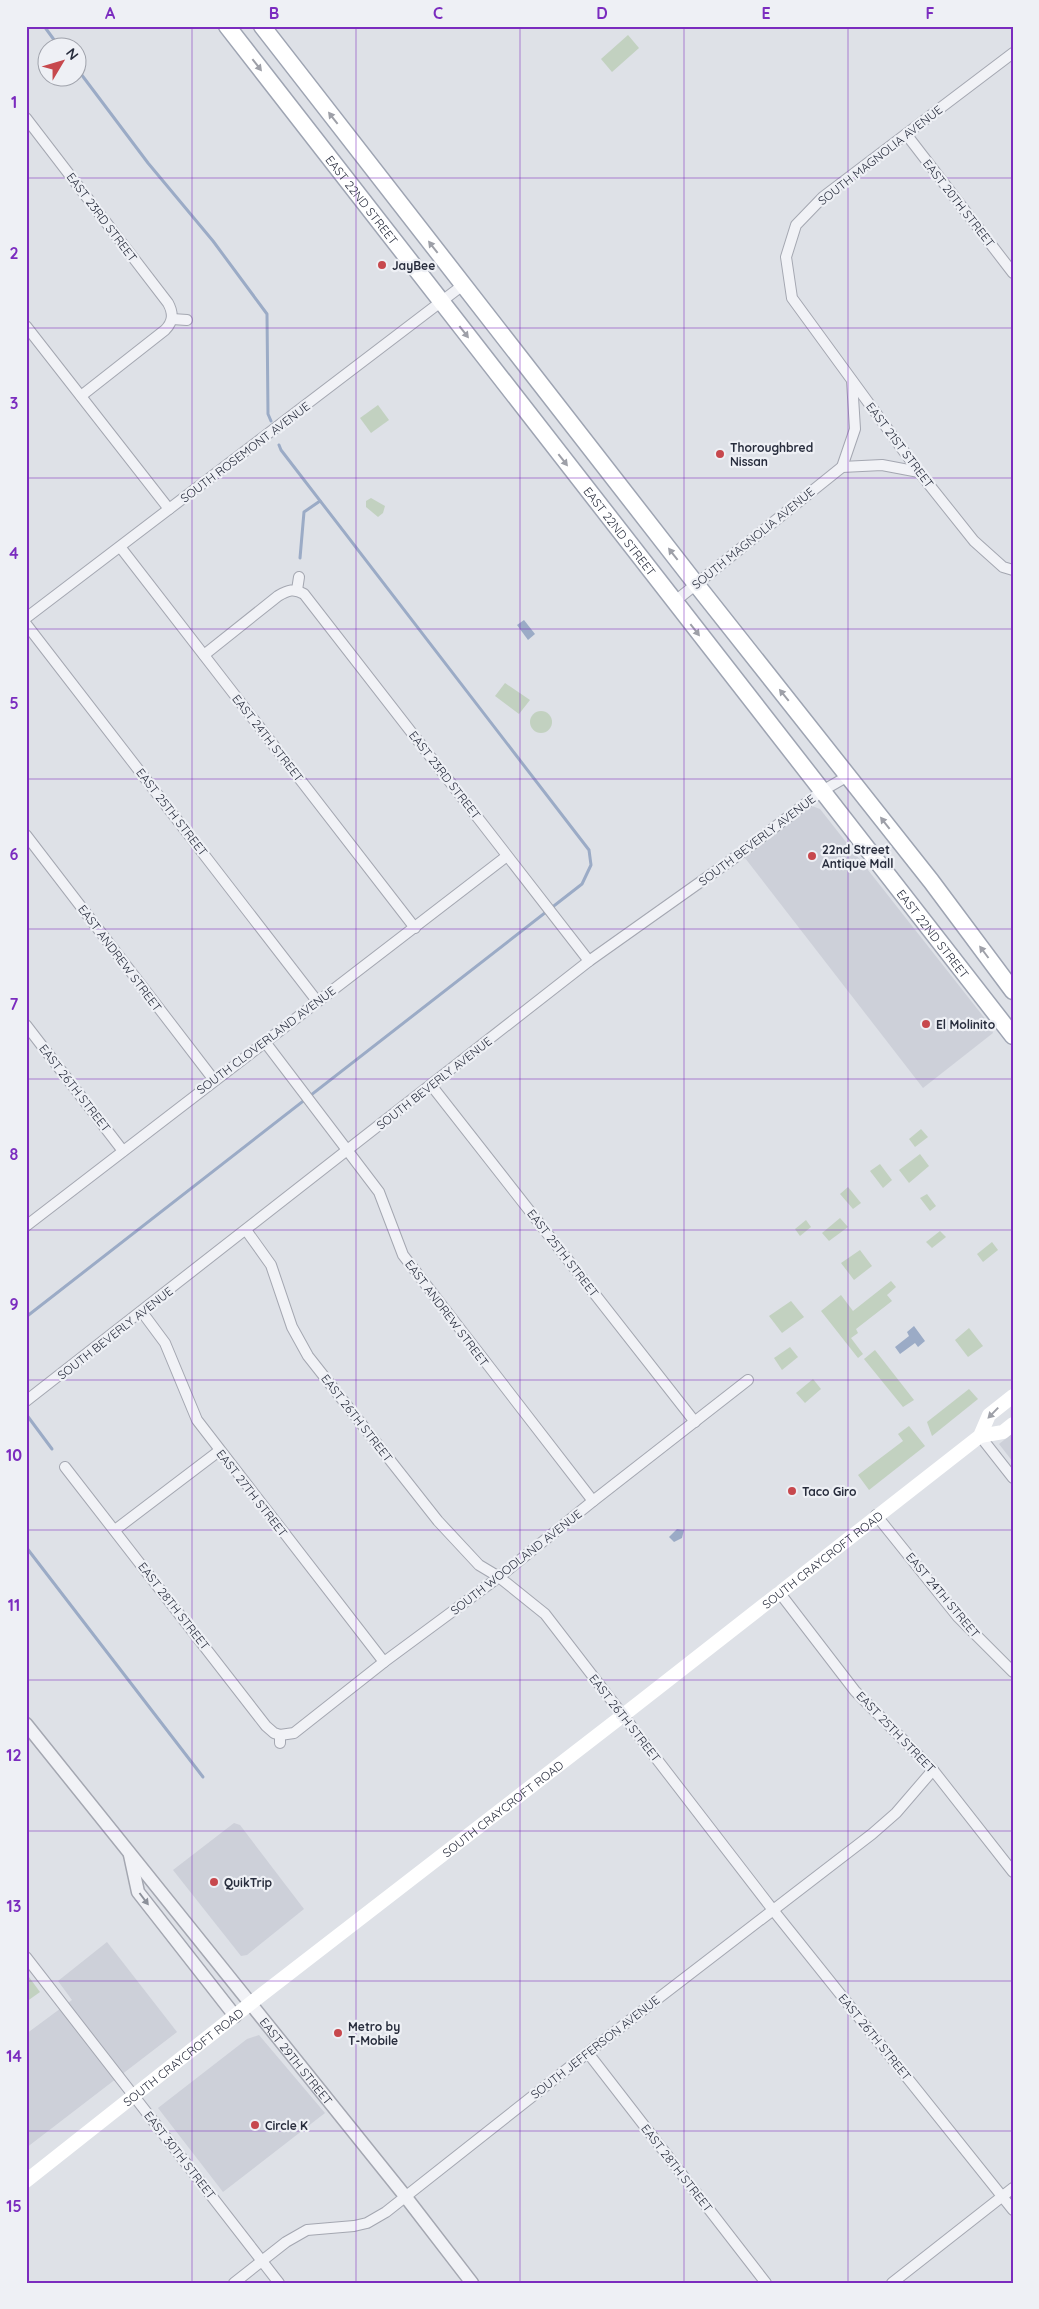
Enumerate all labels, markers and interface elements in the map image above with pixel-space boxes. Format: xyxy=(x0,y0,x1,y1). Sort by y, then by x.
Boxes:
text: A xyxy=(105,3,116,23)
text: B xyxy=(269,3,279,23)
text: C xyxy=(433,3,443,23)
text: D xyxy=(596,3,608,23)
text: E xyxy=(761,3,771,23)
text: F xyxy=(926,3,935,23)
north arrow xyxy=(38,38,88,88)
text: N xyxy=(62,44,83,64)
one-way arrow xyxy=(252,58,262,72)
text: 1 xyxy=(11,92,17,112)
street label: SOUTH MAGNOLIA AVENUE xyxy=(815,102,945,208)
one-way arrow xyxy=(328,112,339,125)
street label: EAST 22ND STREET xyxy=(323,152,401,247)
street label: EAST 20TH STREET xyxy=(920,156,998,250)
street label: EAST 23RD STREET xyxy=(64,169,140,265)
one-way arrow xyxy=(427,240,438,253)
text: 2 xyxy=(9,243,19,263)
place label: JayBee xyxy=(392,258,435,273)
marker: JayBee xyxy=(376,259,388,271)
one-way arrow xyxy=(458,325,469,338)
text: 3 xyxy=(10,393,18,413)
street label: SOUTH ROSEMONT AVENUE xyxy=(177,398,313,506)
street label: EAST 21ST STREET xyxy=(863,399,937,491)
place label: Thoroughbred Nissan xyxy=(730,440,813,469)
marker: Thoroughbred Nissan xyxy=(714,448,726,460)
one-way arrow xyxy=(558,453,569,466)
street label: EAST 22ND STREET xyxy=(581,484,659,579)
street label: SOUTH MAGNOLIA AVENUE xyxy=(689,484,818,592)
text: 4 xyxy=(9,543,19,563)
one-way arrow xyxy=(667,548,678,561)
one-way arrow xyxy=(690,623,701,636)
one-way arrow xyxy=(779,689,790,702)
street label: EAST 24TH STREET xyxy=(229,691,307,785)
text: 5 xyxy=(9,693,19,713)
street label: EAST 23RD STREET xyxy=(406,728,484,822)
street label: EAST 25TH STREET xyxy=(133,765,211,859)
street label: SOUTH BEVERLY AVENUE xyxy=(696,791,818,889)
one-way arrow xyxy=(880,816,890,830)
place label: 22nd Street Antique Mall xyxy=(822,842,893,871)
text: 6 xyxy=(10,844,19,864)
marker: 22nd Street Antique Mall xyxy=(806,850,818,862)
street label: EAST 22ND STREET xyxy=(894,886,973,981)
street label: EAST ANDREW STREET xyxy=(75,902,165,1014)
one-way arrow xyxy=(978,946,989,959)
street label: SOUTH CLOVERLAND AVENUE xyxy=(194,983,339,1097)
text: 7 xyxy=(10,994,19,1014)
place label: El Molinito xyxy=(936,1017,996,1032)
marker: El Molinito xyxy=(920,1018,932,1030)
street label: SOUTH BEVERLY AVENUE xyxy=(373,1033,495,1133)
street label: EAST 26TH STREET xyxy=(36,1041,114,1135)
text: 8 xyxy=(10,1144,19,1164)
street label: EAST 25TH STREET xyxy=(524,1206,602,1300)
street label: EAST ANDREW STREET xyxy=(402,1257,492,1369)
street label: SOUTH BEVERLY AVENUE xyxy=(54,1283,176,1383)
text: 9 xyxy=(9,1294,19,1314)
street label: EAST 26TH STREET xyxy=(318,1371,396,1465)
one-way arrow xyxy=(987,1407,999,1419)
text: 10 xyxy=(6,1445,22,1465)
street label: EAST 27TH STREET xyxy=(213,1446,291,1540)
place label: Taco Giro xyxy=(802,1484,857,1499)
marker: Taco Giro xyxy=(786,1485,798,1497)
street label: SOUTH WOODLAND AVENUE xyxy=(447,1506,585,1618)
street label: SOUTH CRAYCROFT ROAD xyxy=(759,1507,886,1611)
street label: EAST 24TH STREET xyxy=(903,1549,983,1641)
street label: EAST 28TH STREET xyxy=(135,1559,213,1653)
text: 11 xyxy=(8,1595,20,1615)
street label: EAST 26TH STREET xyxy=(586,1671,664,1765)
street label: EAST 25TH STREET xyxy=(853,1688,939,1776)
text: 12 xyxy=(6,1745,22,1765)
street label: SOUTH CRAYCROFT ROAD xyxy=(439,1757,567,1860)
place label: QuikTrip xyxy=(224,1875,273,1890)
marker: QuikTrip xyxy=(208,1876,220,1888)
one-way arrow xyxy=(138,1892,149,1905)
text: 13 xyxy=(7,1896,21,1916)
street label: EAST 26TH STREET xyxy=(835,1991,915,2083)
street label: SOUTH JEFFERSON AVENUE xyxy=(528,1992,663,2102)
street label: SOUTH CRAYCROFT ROAD xyxy=(120,2005,246,2109)
street label: EAST 29TH STREET xyxy=(257,2014,336,2107)
place label: Metro by T-Mobile xyxy=(348,2019,400,2048)
marker: Metro by T-Mobile xyxy=(332,2027,344,2039)
text: 14 xyxy=(6,2046,22,2066)
street label: EAST 30TH STREET xyxy=(141,2108,219,2202)
place label: Circle K xyxy=(265,2118,308,2133)
marker: Circle K xyxy=(249,2119,261,2131)
street label: EAST 28TH STREET xyxy=(638,2121,716,2215)
text: 15 xyxy=(6,2196,22,2216)

